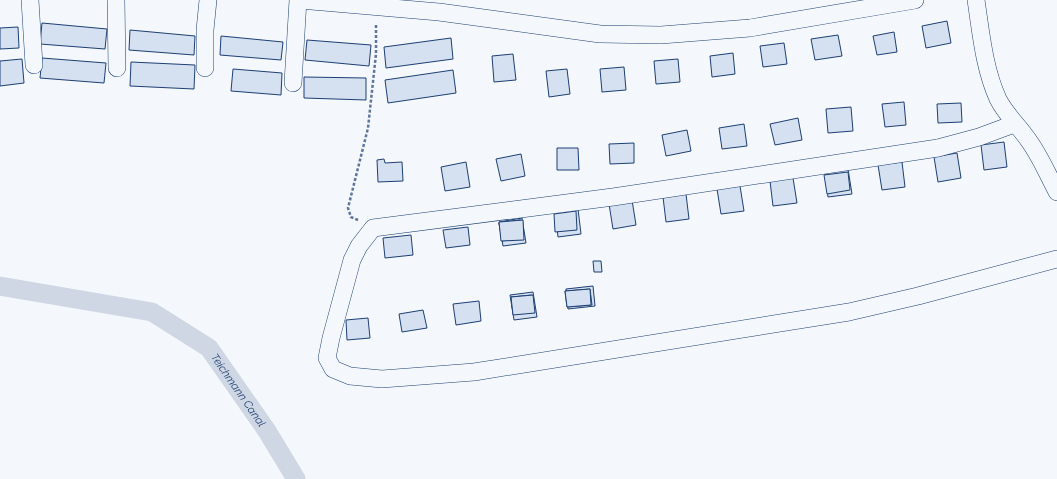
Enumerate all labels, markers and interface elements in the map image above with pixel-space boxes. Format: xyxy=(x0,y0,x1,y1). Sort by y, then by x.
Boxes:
water label: Teichmann Canal xyxy=(208,351,269,429)

